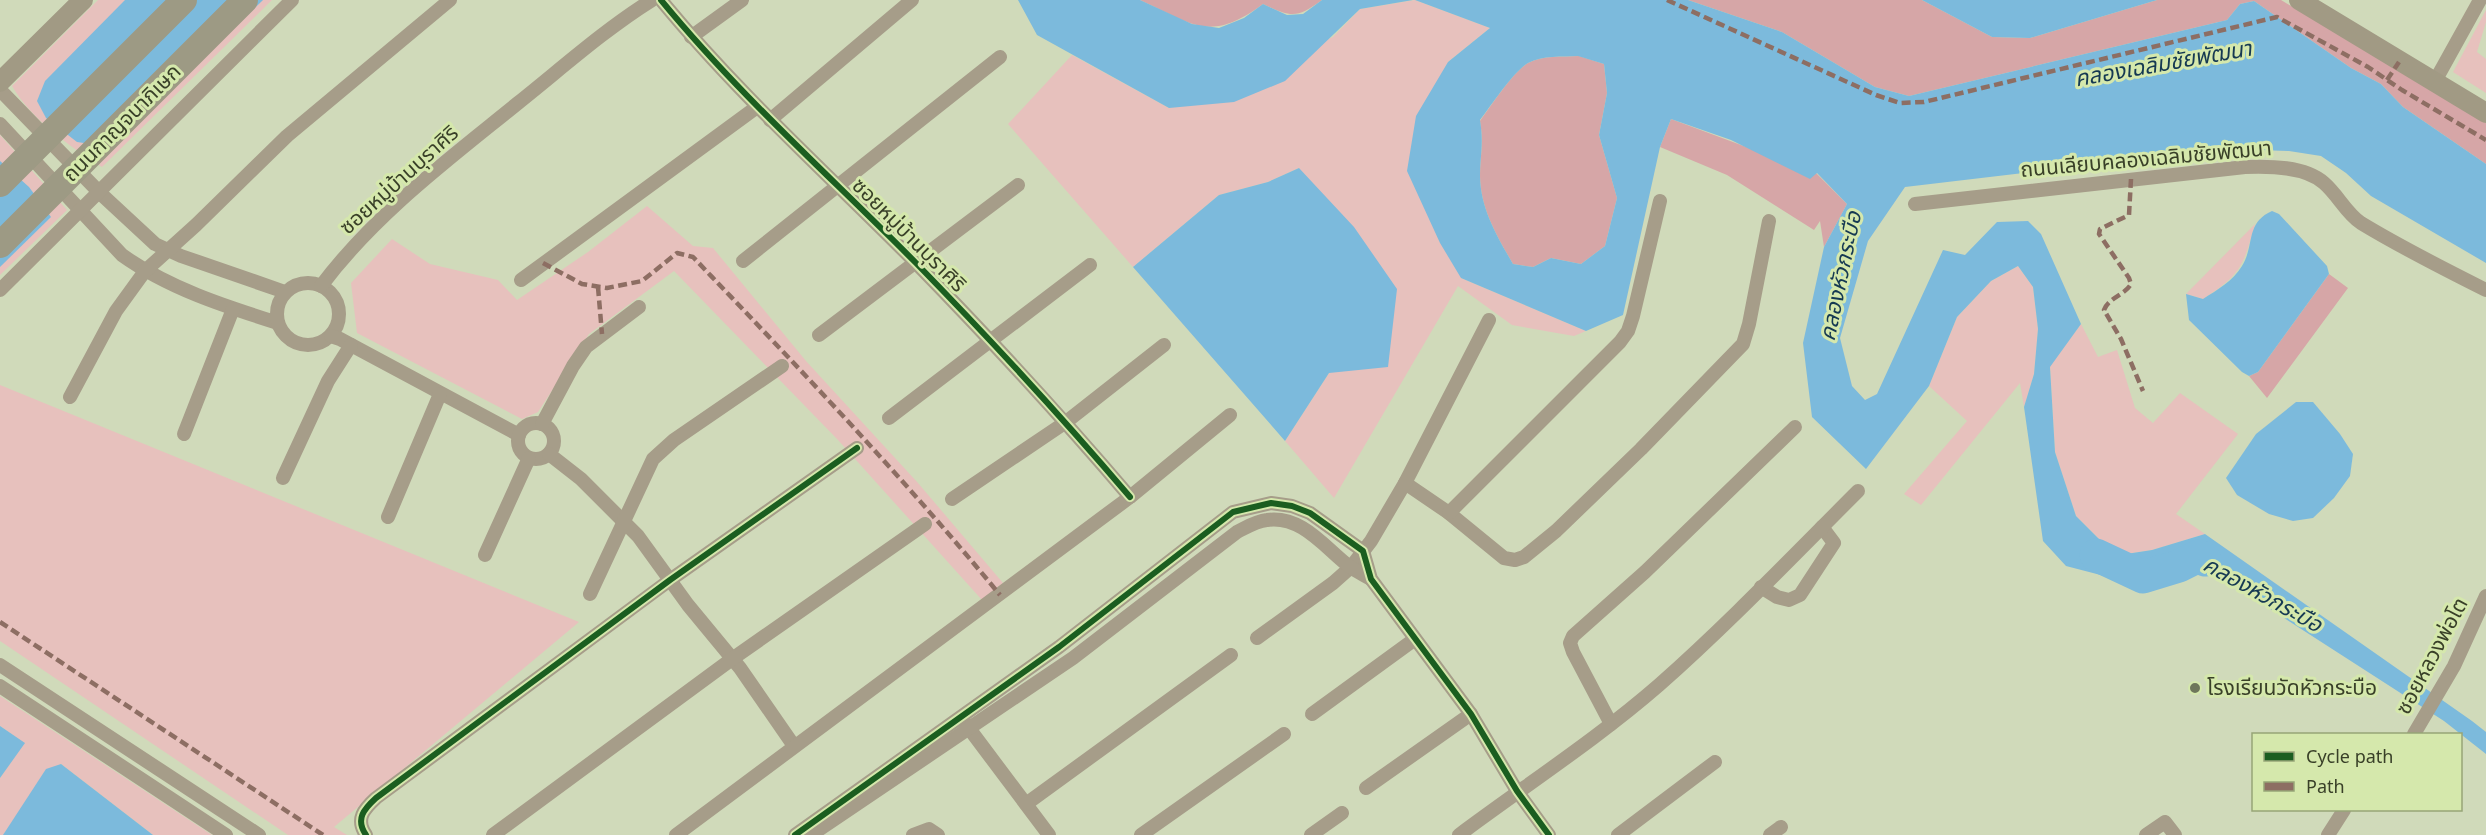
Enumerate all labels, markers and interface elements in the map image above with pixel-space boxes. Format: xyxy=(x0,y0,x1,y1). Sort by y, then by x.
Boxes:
water label: คลองเฉลิมชัยพัฒนา xyxy=(2072,32,2255,92)
street label: ถนนกาญจนาภิเษก xyxy=(56,57,186,187)
street label: ซอยหมู่บ้านบุราศิริ xyxy=(333,119,464,240)
street label: ถนนเลียบคลองเฉลิมชัยพัฒนา xyxy=(2019,133,2273,183)
street label: ซอยหมู่บ้านบุราศิริ xyxy=(847,171,973,297)
water label: คลองหัวกระบือ xyxy=(1811,207,1868,343)
water label: คลองหัวกระบือ xyxy=(2199,548,2329,639)
street label: ซอยหลวงพ่อโต xyxy=(2389,592,2474,719)
place label: โรงเรียนวัดหัวกระบือ xyxy=(2207,673,2377,701)
marker: โรงเรียนวัดหัวกระบือ xyxy=(2188,681,2202,695)
legend xyxy=(2252,733,2462,811)
text: Cycle path xyxy=(2306,744,2393,768)
text: Path xyxy=(2306,774,2345,798)

